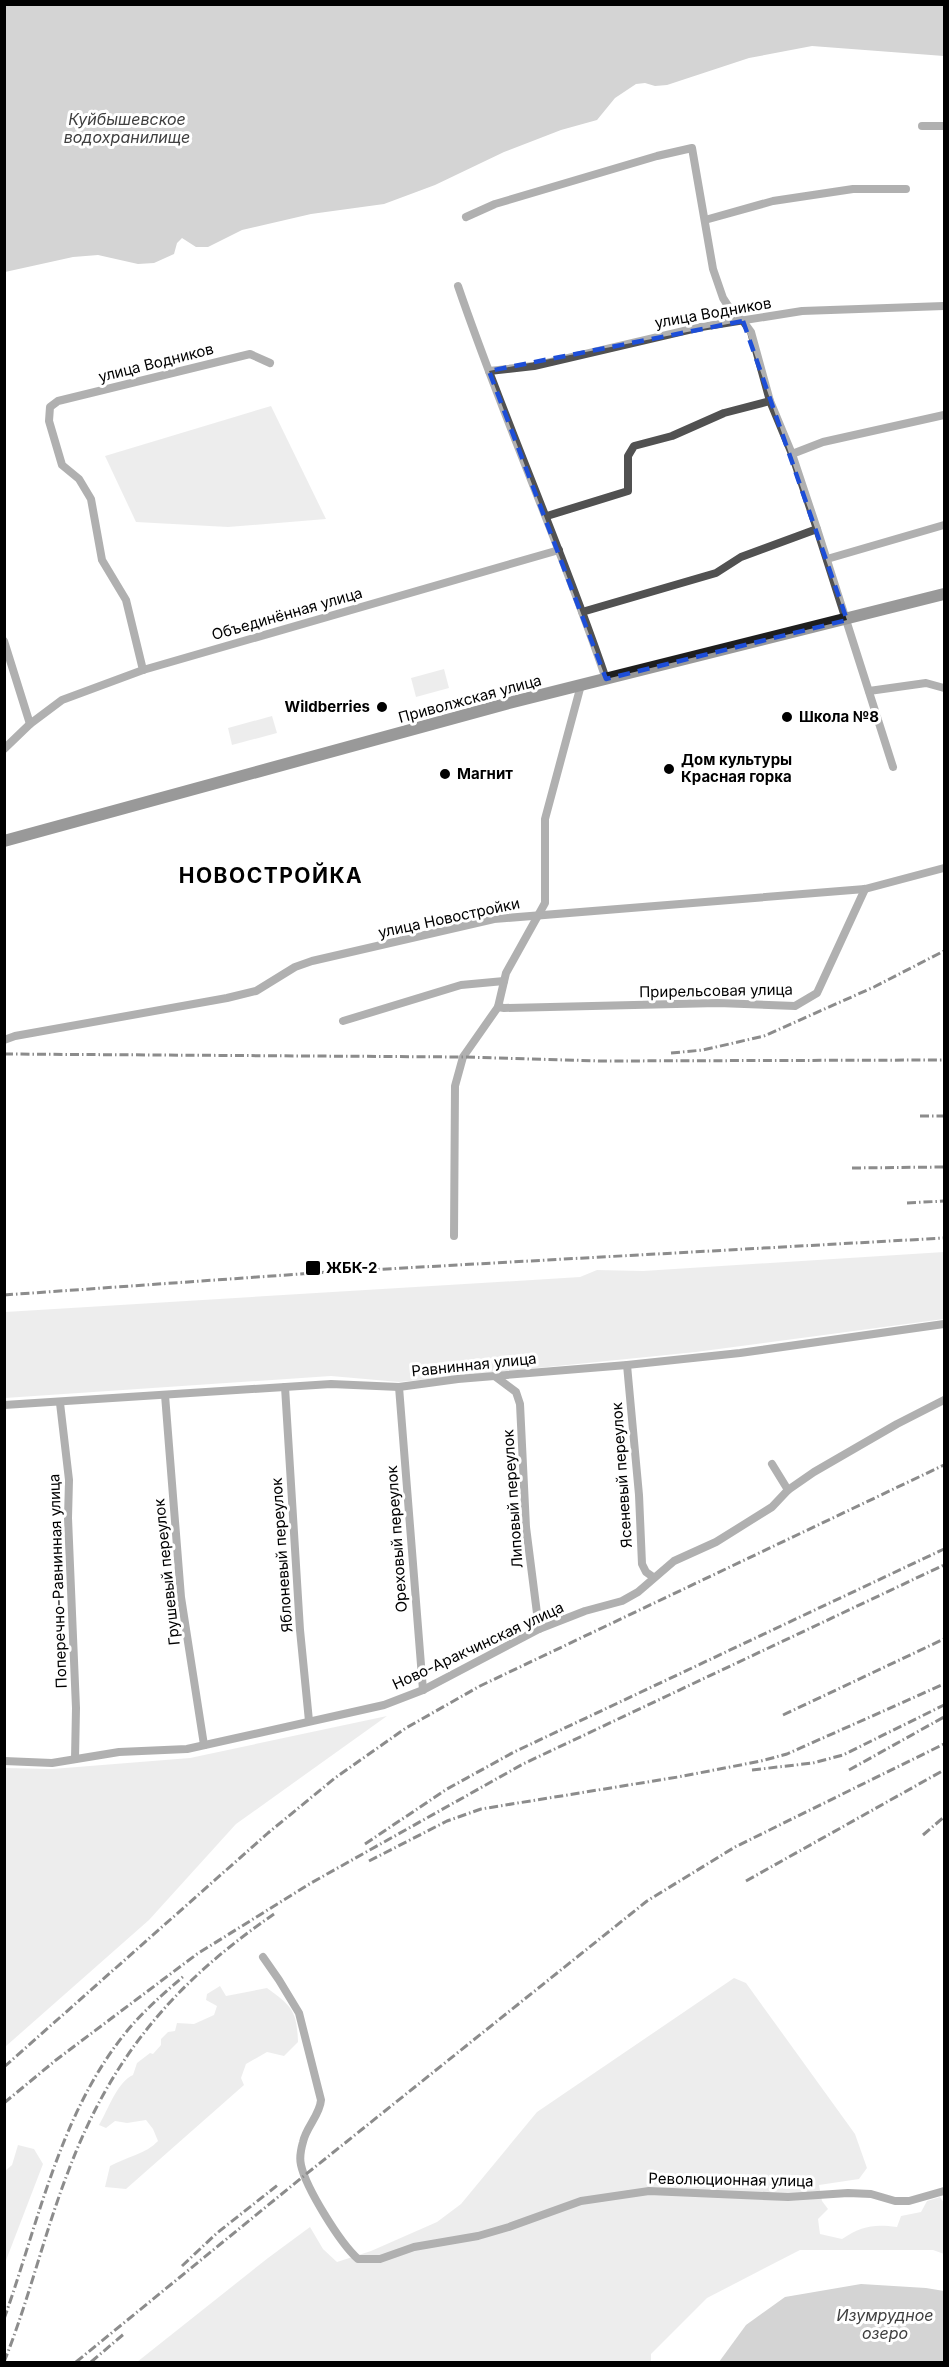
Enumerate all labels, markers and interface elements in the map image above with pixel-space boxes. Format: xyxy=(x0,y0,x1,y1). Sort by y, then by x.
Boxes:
water label: Куйбышевское водохранилище xyxy=(64,109,190,147)
street label: улица Водников xyxy=(653,293,773,332)
street label: улица Водников xyxy=(96,339,215,386)
street label: Объединённая улица xyxy=(209,583,364,644)
street label: Приволжская улица xyxy=(396,670,544,727)
place label: Wildberries xyxy=(285,697,370,716)
marker: Wildberries xyxy=(375,700,389,714)
place label: Школа №8 xyxy=(799,707,879,726)
marker: Школа №8 xyxy=(780,710,794,724)
place label: Дом культуры Красная горка xyxy=(681,750,792,786)
marker: Дом культуры Красная горка xyxy=(662,762,676,776)
place label: Магнит xyxy=(457,764,513,783)
marker: Магнит xyxy=(438,767,452,781)
district label: НОВОСТРОЙКА xyxy=(179,862,363,888)
street label: улица Новостройки xyxy=(376,893,521,942)
street label: Прирельсовая улица xyxy=(639,980,793,1001)
place label: ЖБК-2 xyxy=(326,1258,378,1277)
marker: ЖБК-2 xyxy=(304,1259,322,1277)
street label: Равнинная улица xyxy=(411,1348,537,1381)
street label: Ясеневый переулок xyxy=(607,1402,636,1548)
street label: Липовый переулок xyxy=(498,1429,527,1569)
street label: Ореховый переулок xyxy=(382,1465,411,1613)
street label: Поперечно-Равнинная улица xyxy=(44,1473,71,1689)
street label: Яблоневый переулок xyxy=(267,1477,296,1633)
street label: Грушевый переулок xyxy=(149,1498,184,1646)
street label: Ново-Аракчинская улица xyxy=(389,1597,567,1694)
street label: Революционная улица xyxy=(648,2169,814,2190)
water label: Изумрудное озеро xyxy=(836,2305,934,2343)

